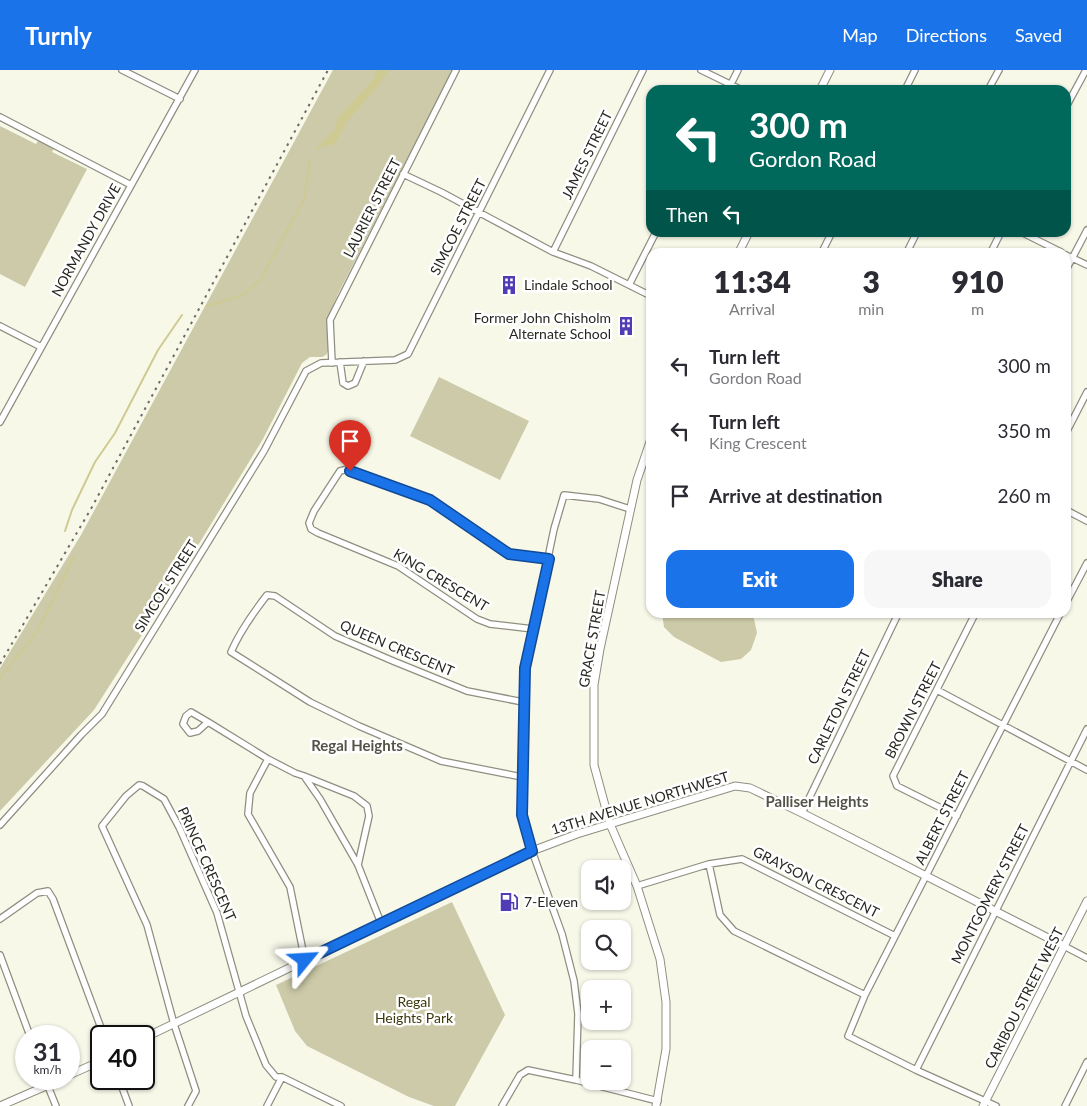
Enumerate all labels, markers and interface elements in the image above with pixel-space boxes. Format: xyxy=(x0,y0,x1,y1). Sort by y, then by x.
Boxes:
text: Turnly xyxy=(25,21,92,50)
text: Map xyxy=(842,24,878,46)
text: Directions xyxy=(906,24,987,46)
text: Saved xyxy=(1015,24,1062,46)
text: 300 m xyxy=(749,103,848,145)
icon: left xyxy=(666,105,731,170)
street label: JAMES STREET xyxy=(558,107,616,202)
text: Gordon Road xyxy=(749,145,877,172)
street label: LAURIER STREET xyxy=(339,155,404,260)
street label: SIMCOE STREET xyxy=(426,175,489,278)
street label: NORMANDY DRIVE xyxy=(47,180,124,299)
icon: left xyxy=(718,200,746,228)
text: Then xyxy=(666,203,708,226)
text: 11:34 xyxy=(713,263,791,299)
text: 3 xyxy=(862,263,880,299)
text: 910 xyxy=(951,263,1004,299)
building icon: Lindale School xyxy=(498,274,520,296)
place label: Lindale School xyxy=(524,276,613,293)
text: Arrival xyxy=(729,299,775,318)
text: min xyxy=(858,299,884,318)
text: m xyxy=(971,299,984,318)
place label: Former John Chisholm Alternate School xyxy=(474,309,611,342)
building icon: Former John Chisholm Alternate School xyxy=(615,315,637,337)
text: Turn left xyxy=(709,345,780,368)
icon: left xyxy=(666,352,694,380)
text: 300 m xyxy=(997,354,1051,377)
text: Gordon Road xyxy=(709,368,802,387)
text: Turn left xyxy=(709,410,780,433)
icon: left xyxy=(666,417,694,445)
text: 350 m xyxy=(997,419,1051,442)
pin xyxy=(329,420,371,471)
icon: arrive xyxy=(336,427,364,455)
text: King Crescent xyxy=(709,433,807,452)
icon: arrive xyxy=(666,482,694,510)
text: Arrive at destination xyxy=(709,484,882,507)
text: 260 m xyxy=(997,484,1051,507)
street label: SIMCOE STREET xyxy=(130,536,201,635)
street label: KING CRESCENT xyxy=(391,545,493,615)
button: Exit xyxy=(666,550,854,608)
button: Share xyxy=(864,550,1051,608)
street label: GRACE STREET xyxy=(575,588,609,689)
street label: QUEEN CRESCENT xyxy=(338,616,457,680)
street label: CARLETON STREET xyxy=(803,646,874,767)
street label: BROWN STREET xyxy=(881,658,945,761)
district label: Regal Heights xyxy=(311,736,403,754)
street label: 13TH AVENUE NORTHWEST xyxy=(549,767,731,838)
street label: ALBERT STREET xyxy=(911,767,973,867)
district label: Palliser Heights xyxy=(765,792,869,810)
street label: PRINCE CRESCENT xyxy=(175,804,241,924)
street label: MONTGOMERY STREET xyxy=(947,820,1033,966)
street label: GRAYSON CRESCENT xyxy=(750,842,883,921)
map controls xyxy=(581,860,631,1090)
button: sound xyxy=(581,860,631,910)
fuel station icon: 7-Eleven xyxy=(498,891,520,913)
place label: 7-Eleven xyxy=(524,893,578,910)
button: search xyxy=(581,920,631,970)
street label: CARIBOU STREET WEST xyxy=(981,924,1067,1071)
position arrow xyxy=(278,933,330,985)
button: + xyxy=(581,980,631,1030)
park label: Regal Heights Park xyxy=(375,993,454,1026)
speed limit sign: 40 xyxy=(90,1025,155,1090)
text: 31 xyxy=(33,1036,62,1066)
button: − xyxy=(581,1040,631,1090)
text: km/h xyxy=(33,1062,62,1077)

